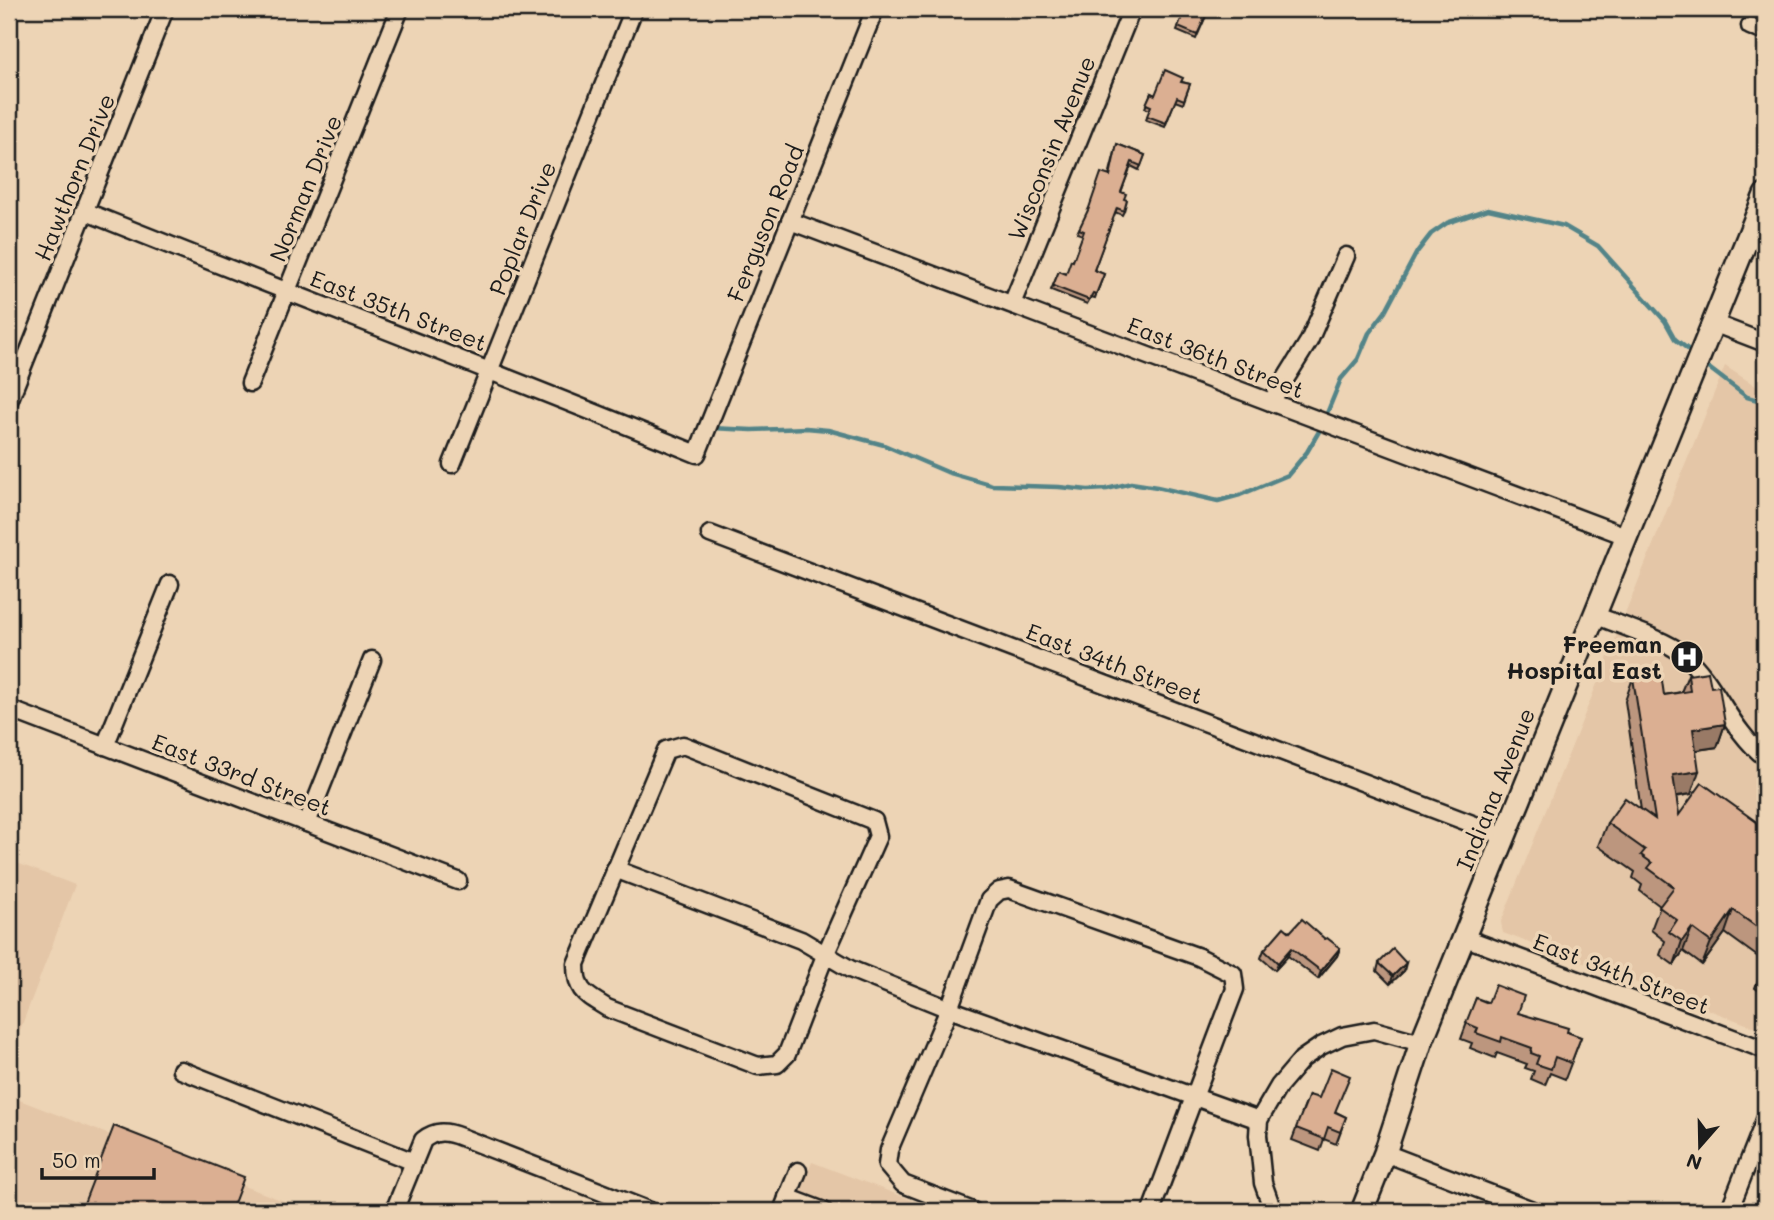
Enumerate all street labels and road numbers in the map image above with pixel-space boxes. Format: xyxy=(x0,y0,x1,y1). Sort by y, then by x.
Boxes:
street label: Wisconsin Avenue xyxy=(1000,51,1102,245)
street label: Hawthorn Drive xyxy=(27,89,121,265)
street label: Norman Drive xyxy=(262,110,348,266)
street label: Ferguson Road xyxy=(720,140,810,306)
street label: Poplar Drive xyxy=(482,157,562,299)
street label: East 35th Street xyxy=(306,263,492,357)
street label: East 36th Street xyxy=(1123,309,1309,405)
street label: East 34th Street xyxy=(1022,616,1208,710)
street label: Indiana Avenue xyxy=(1449,703,1541,875)
street label: East 33rd Street xyxy=(148,726,336,822)
street label: East 34th Street xyxy=(1529,926,1715,1020)

